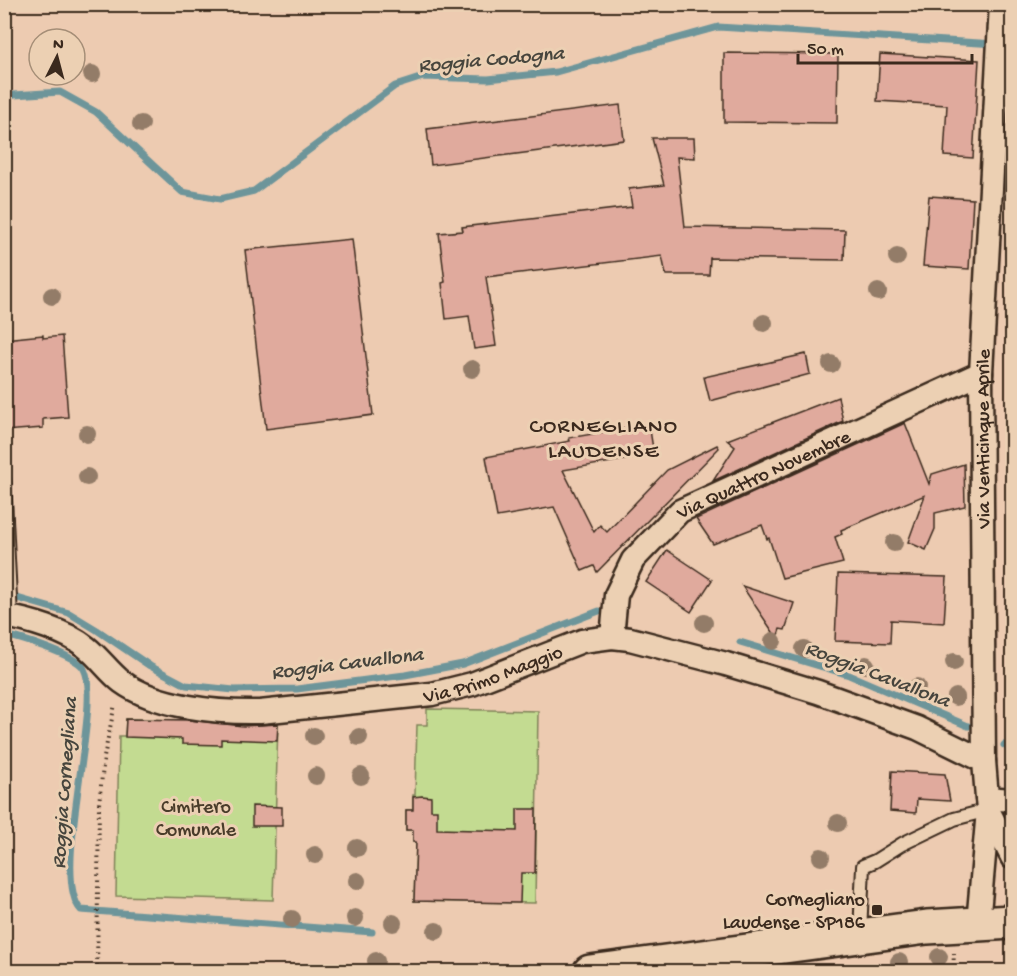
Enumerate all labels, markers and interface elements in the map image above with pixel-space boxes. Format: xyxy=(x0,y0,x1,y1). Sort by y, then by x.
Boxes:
north arrow xyxy=(27,27,87,87)
scale bar xyxy=(798,27,972,65)
text: N xyxy=(52,36,65,56)
text: 50 m xyxy=(807,40,844,61)
water label: Roggia Codogna xyxy=(417,43,566,80)
street label: Via Venticinque Aprile xyxy=(973,348,997,530)
district label: CORNEGLIANO LAUDENSE xyxy=(529,415,679,466)
street label: Via Quattro Novembre xyxy=(673,426,855,526)
water label: Roggia Cavallona xyxy=(801,637,954,716)
street label: Via Primo Maggio xyxy=(421,642,567,710)
water label: Roggia Cavallona xyxy=(270,644,426,687)
water label: Roggia Cornegliana xyxy=(48,695,85,870)
park label: Cimitero Comunale xyxy=(156,797,237,843)
place label: Cornegliano Laudense - SP186 xyxy=(723,890,866,936)
marker: Cornegliano Laudense - SP186 xyxy=(870,903,884,917)

